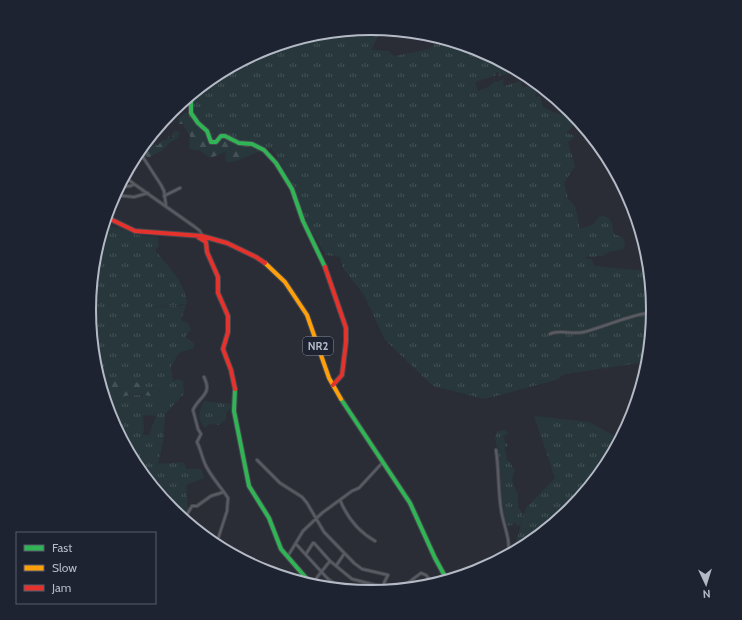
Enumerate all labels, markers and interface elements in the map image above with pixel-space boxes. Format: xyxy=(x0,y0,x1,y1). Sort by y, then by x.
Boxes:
road number: NR2 xyxy=(303,337,333,355)
legend xyxy=(16,532,156,604)
text: Fast xyxy=(52,540,72,555)
text: Slow xyxy=(52,560,77,575)
north arrow xyxy=(686,564,726,604)
text: Jam xyxy=(51,580,71,595)
text: N xyxy=(702,587,711,601)

